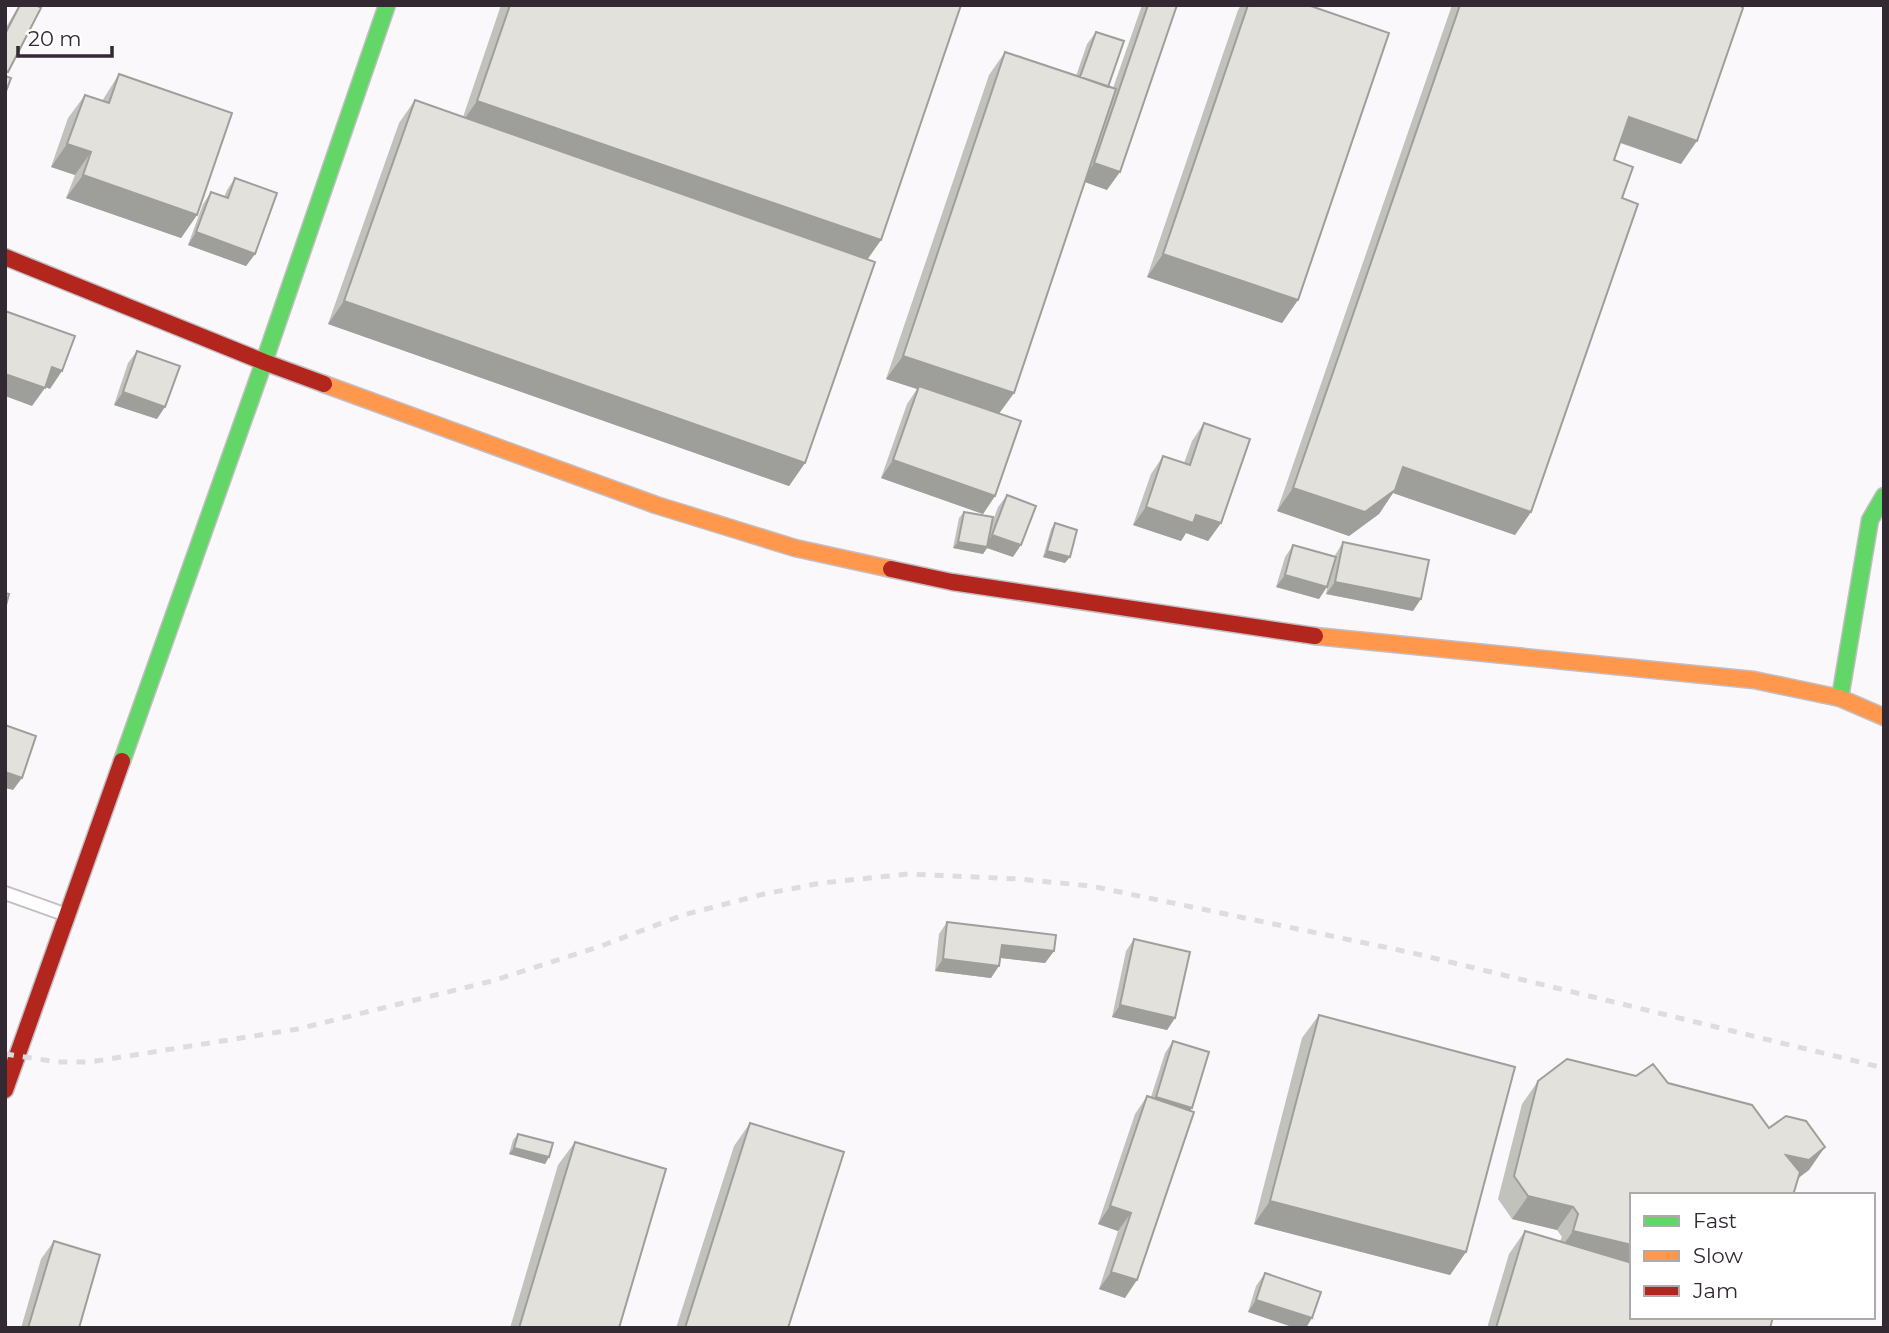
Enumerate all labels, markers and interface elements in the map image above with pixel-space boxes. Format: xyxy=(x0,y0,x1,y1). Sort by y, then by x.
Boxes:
scale bar xyxy=(18,14,112,58)
text: 20 m xyxy=(28,26,82,51)
legend xyxy=(1630,1193,1875,1319)
text: Fast xyxy=(1693,1208,1737,1233)
text: Slow xyxy=(1693,1243,1743,1268)
text: Jam xyxy=(1692,1278,1738,1303)

